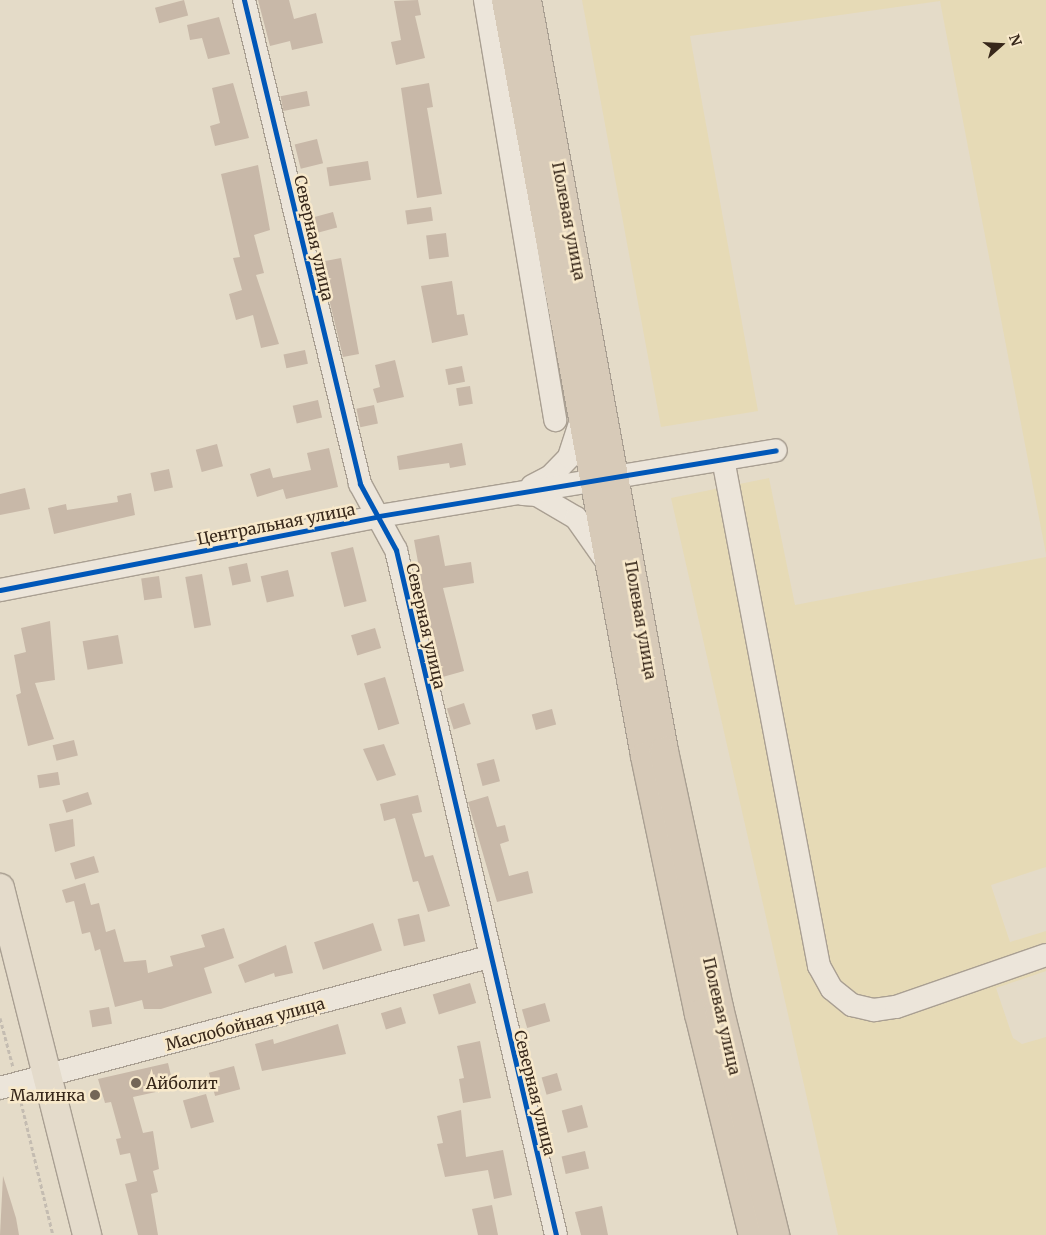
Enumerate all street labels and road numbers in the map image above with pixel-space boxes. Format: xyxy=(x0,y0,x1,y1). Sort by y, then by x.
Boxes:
street label: Полевая улица xyxy=(548,160,590,282)
street label: Северная улица xyxy=(290,173,338,303)
street label: Центральная улица xyxy=(195,499,357,549)
street label: Полевая улица xyxy=(621,559,661,681)
street label: Северная улица xyxy=(402,561,450,691)
street label: Полевая улица xyxy=(699,955,745,1077)
street label: Маслобойная улица xyxy=(163,994,327,1054)
street label: Северная улица xyxy=(510,1028,560,1158)

